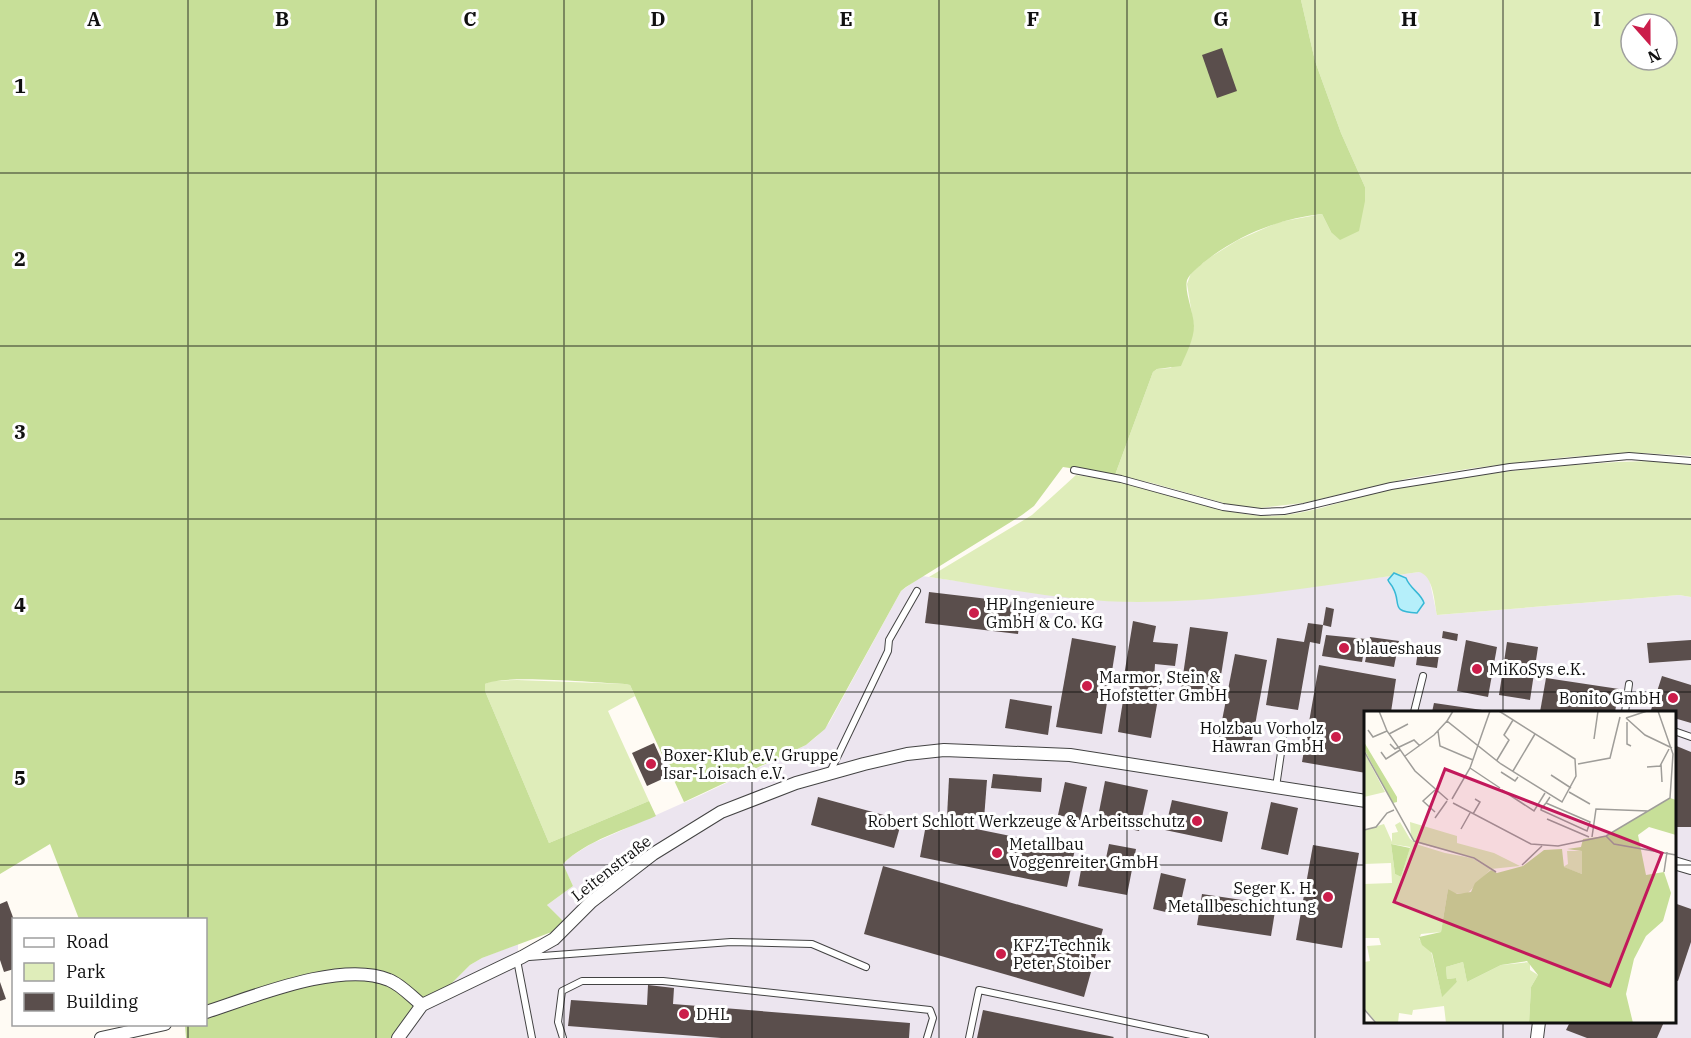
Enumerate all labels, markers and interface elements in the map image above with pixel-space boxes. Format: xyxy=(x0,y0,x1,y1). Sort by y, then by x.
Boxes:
text: A xyxy=(87,5,101,32)
text: B xyxy=(275,5,289,32)
text: C xyxy=(463,5,477,32)
text: D xyxy=(650,5,666,32)
text: E xyxy=(839,5,853,32)
text: F xyxy=(1027,5,1039,32)
text: G xyxy=(1213,5,1229,32)
text: H xyxy=(1401,5,1417,32)
text: I xyxy=(1593,5,1601,32)
north arrow xyxy=(1619,12,1679,72)
text: N xyxy=(1645,44,1664,68)
text: 1 xyxy=(14,72,26,99)
text: 2 xyxy=(14,245,26,272)
text: 3 xyxy=(14,418,26,445)
text: 4 xyxy=(14,591,26,618)
place label: HP Ingenieure GmbH & Co. KG xyxy=(986,594,1103,632)
marker: HP Ingenieure GmbH & Co. KG xyxy=(967,606,981,620)
place label: blaueshaus xyxy=(1356,638,1442,658)
marker: blaueshaus xyxy=(1337,641,1351,655)
place label: MiKoSys e.K. xyxy=(1489,659,1586,679)
marker: MiKoSys e.K. xyxy=(1470,662,1484,676)
place label: Marmor, Stein & Hofstetter GmbH xyxy=(1099,667,1227,705)
marker: Marmor, Stein & Hofstetter GmbH xyxy=(1080,679,1094,693)
place label: Bonito GmbH xyxy=(1559,688,1661,708)
marker: Bonito GmbH xyxy=(1666,691,1680,705)
inset map xyxy=(1364,711,1676,1023)
place label: Holzbau Vorholz Hawran GmbH xyxy=(1200,718,1324,756)
marker: Holzbau Vorholz Hawran GmbH xyxy=(1329,730,1343,744)
place label: Boxer-Klub e.V. Gruppe Isar-Loisach e.V. xyxy=(663,745,838,783)
marker: Boxer-Klub e.V. Gruppe Isar-Loisach e.V. xyxy=(644,757,658,771)
text: 5 xyxy=(14,764,26,791)
place label: Robert Schlott Werkzeuge & Arbeitsschutz xyxy=(868,811,1185,831)
marker: Robert Schlott Werkzeuge & Arbeitsschutz xyxy=(1190,814,1204,828)
street label: Leitenstraße xyxy=(567,831,655,905)
place label: Metallbau Voggenreiter GmbH xyxy=(1009,834,1159,872)
marker: Metallbau Voggenreiter GmbH xyxy=(990,846,1004,860)
place label: Seger K. H. Metallbeschichtung xyxy=(1167,878,1316,916)
marker: Seger K. H. Metallbeschichtung xyxy=(1321,890,1335,904)
legend xyxy=(12,918,207,1026)
text: Road xyxy=(66,930,109,953)
place label: KFZ-Technik Peter Stoiber xyxy=(1013,935,1111,973)
marker: KFZ-Technik Peter Stoiber xyxy=(994,947,1008,961)
text: Park xyxy=(66,960,106,983)
text: Building xyxy=(66,990,138,1013)
place label: DHL xyxy=(696,1004,729,1024)
marker: DHL xyxy=(677,1007,691,1021)

